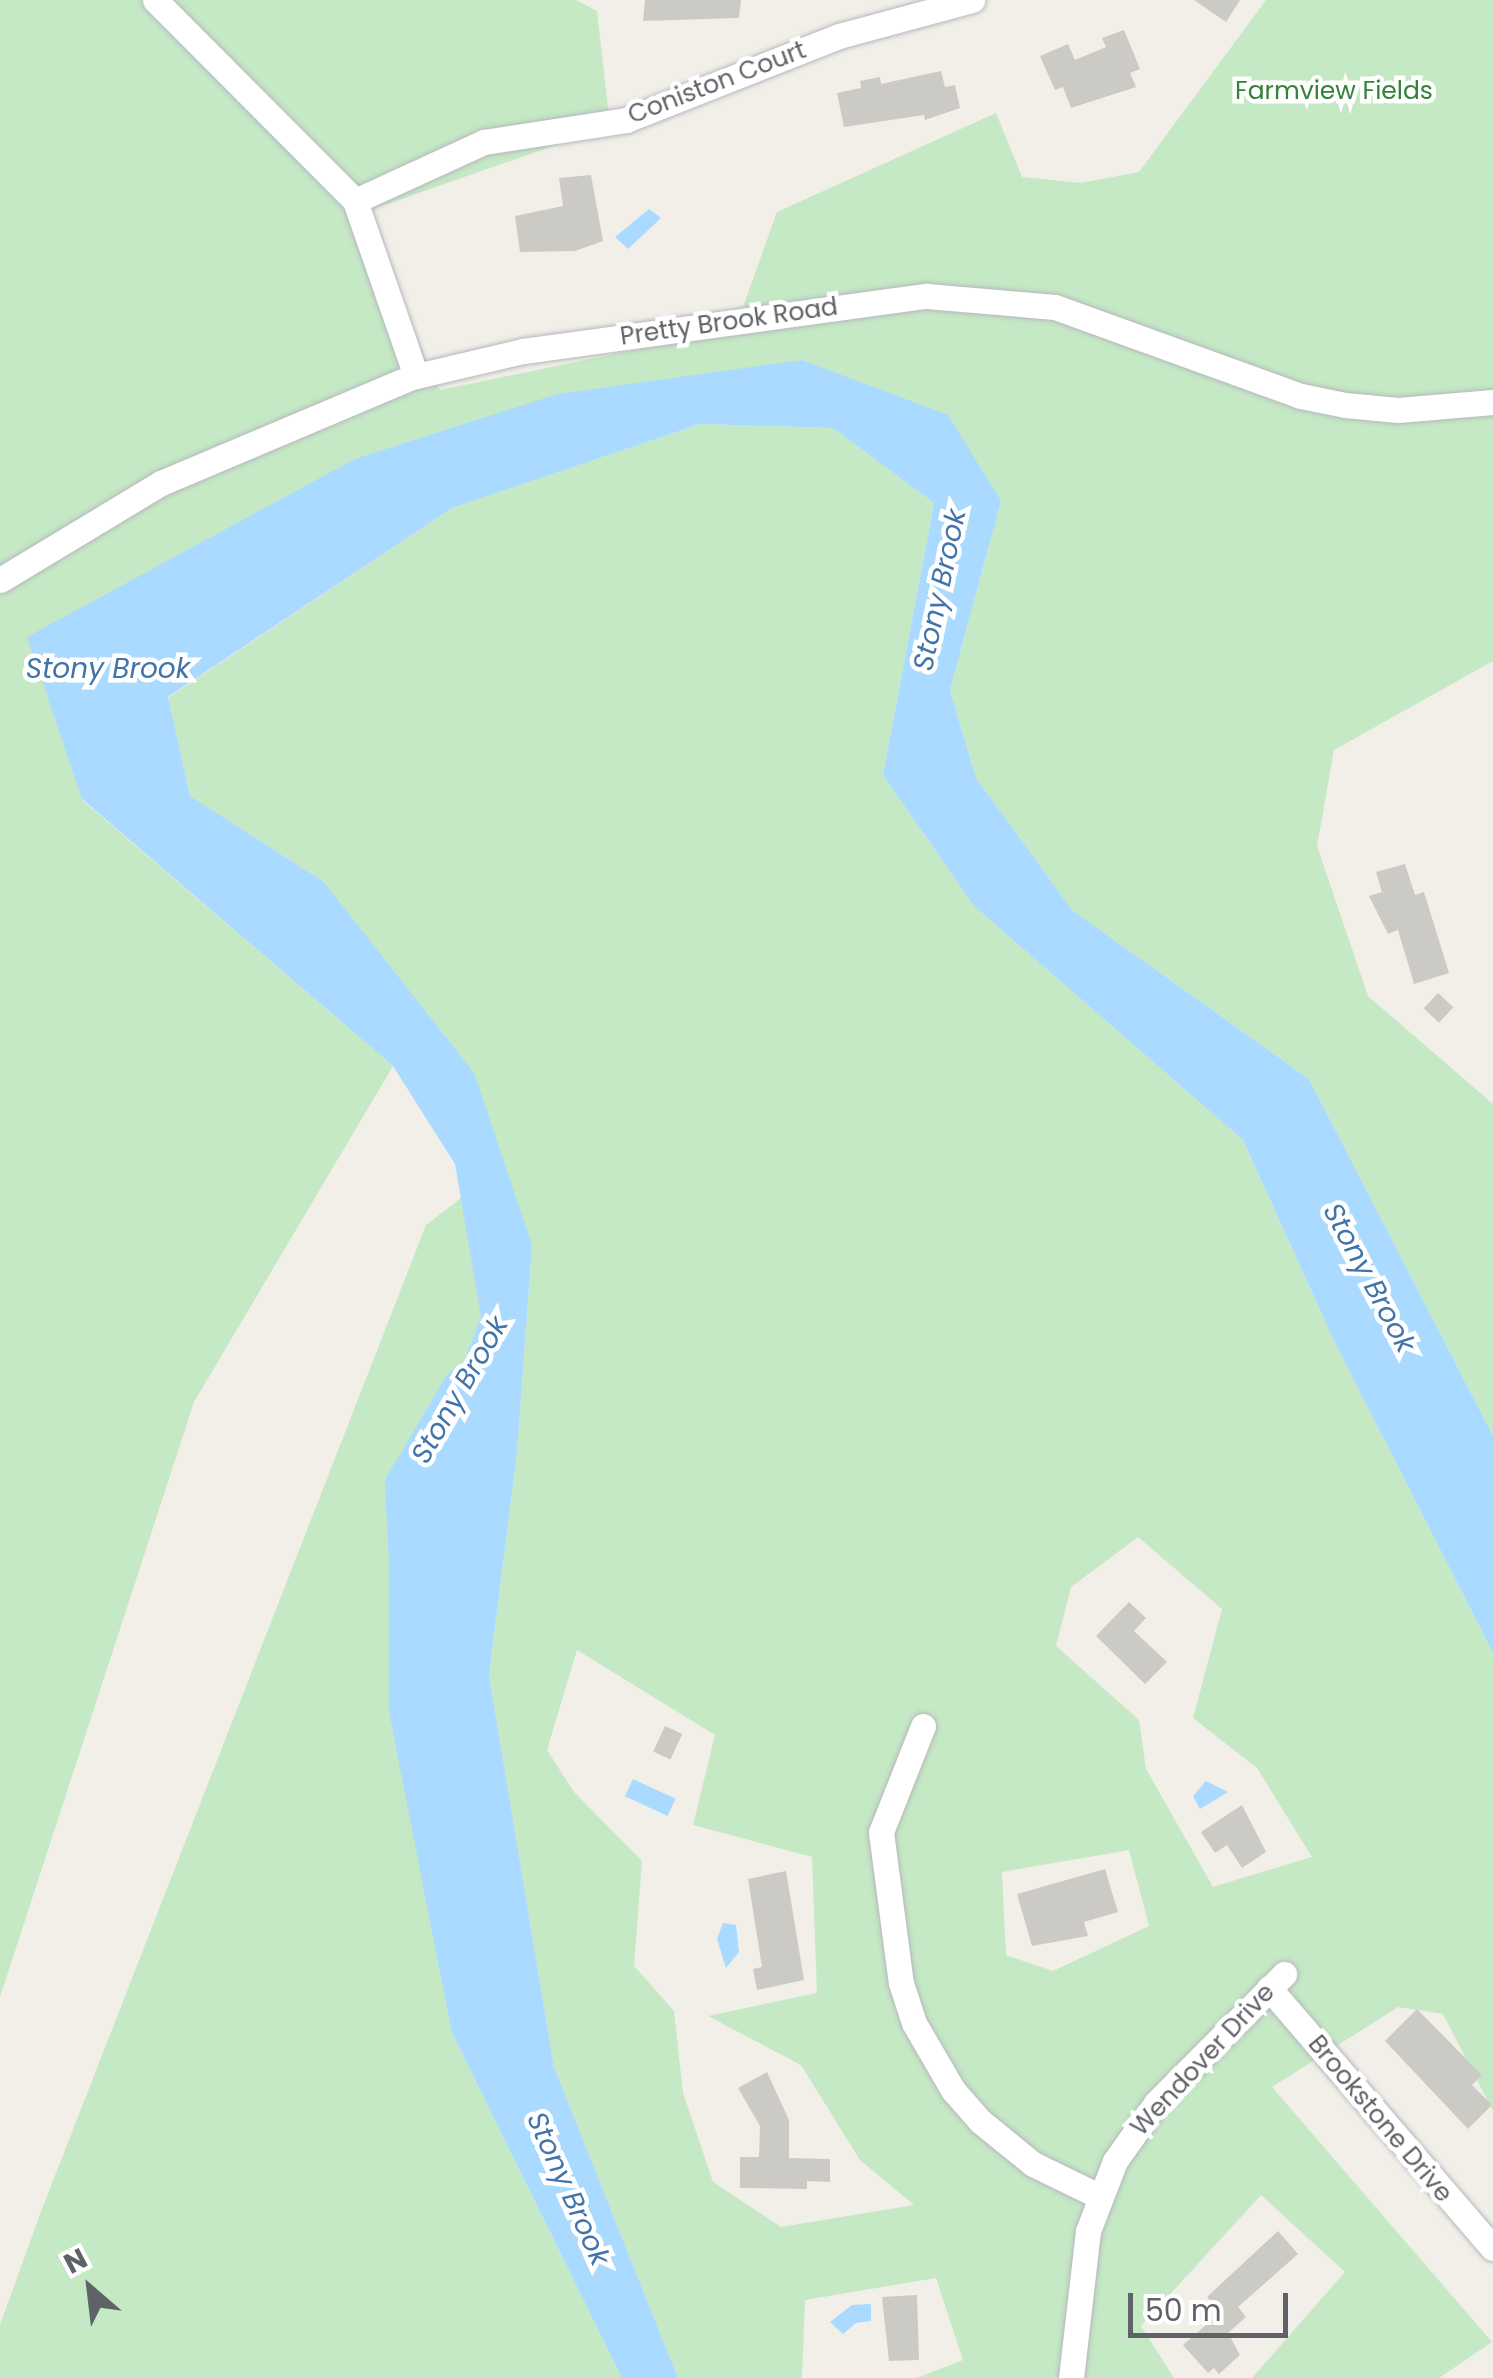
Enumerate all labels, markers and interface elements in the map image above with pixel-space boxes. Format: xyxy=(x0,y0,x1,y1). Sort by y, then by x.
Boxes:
street label: Coniston Court xyxy=(624,35,810,131)
park label: Farmview Fields xyxy=(1235,76,1433,106)
street label: Pretty Brook Road xyxy=(618,292,840,352)
water label: Stony Brook xyxy=(906,506,974,674)
water label: Stony Brook xyxy=(26,652,190,686)
water label: Stony Brook xyxy=(1316,1198,1422,1358)
water label: Stony Brook xyxy=(404,1310,516,1470)
street label: Wendover Drive xyxy=(1125,1978,1281,2142)
street label: Brookstone Drive xyxy=(1301,2029,1459,2209)
water label: Stony Brook xyxy=(519,2107,617,2271)
north arrow xyxy=(40,2238,140,2338)
text: N xyxy=(57,2239,94,2283)
scale bar xyxy=(1133,2273,1293,2335)
text: 50 m xyxy=(1145,2289,1222,2332)

